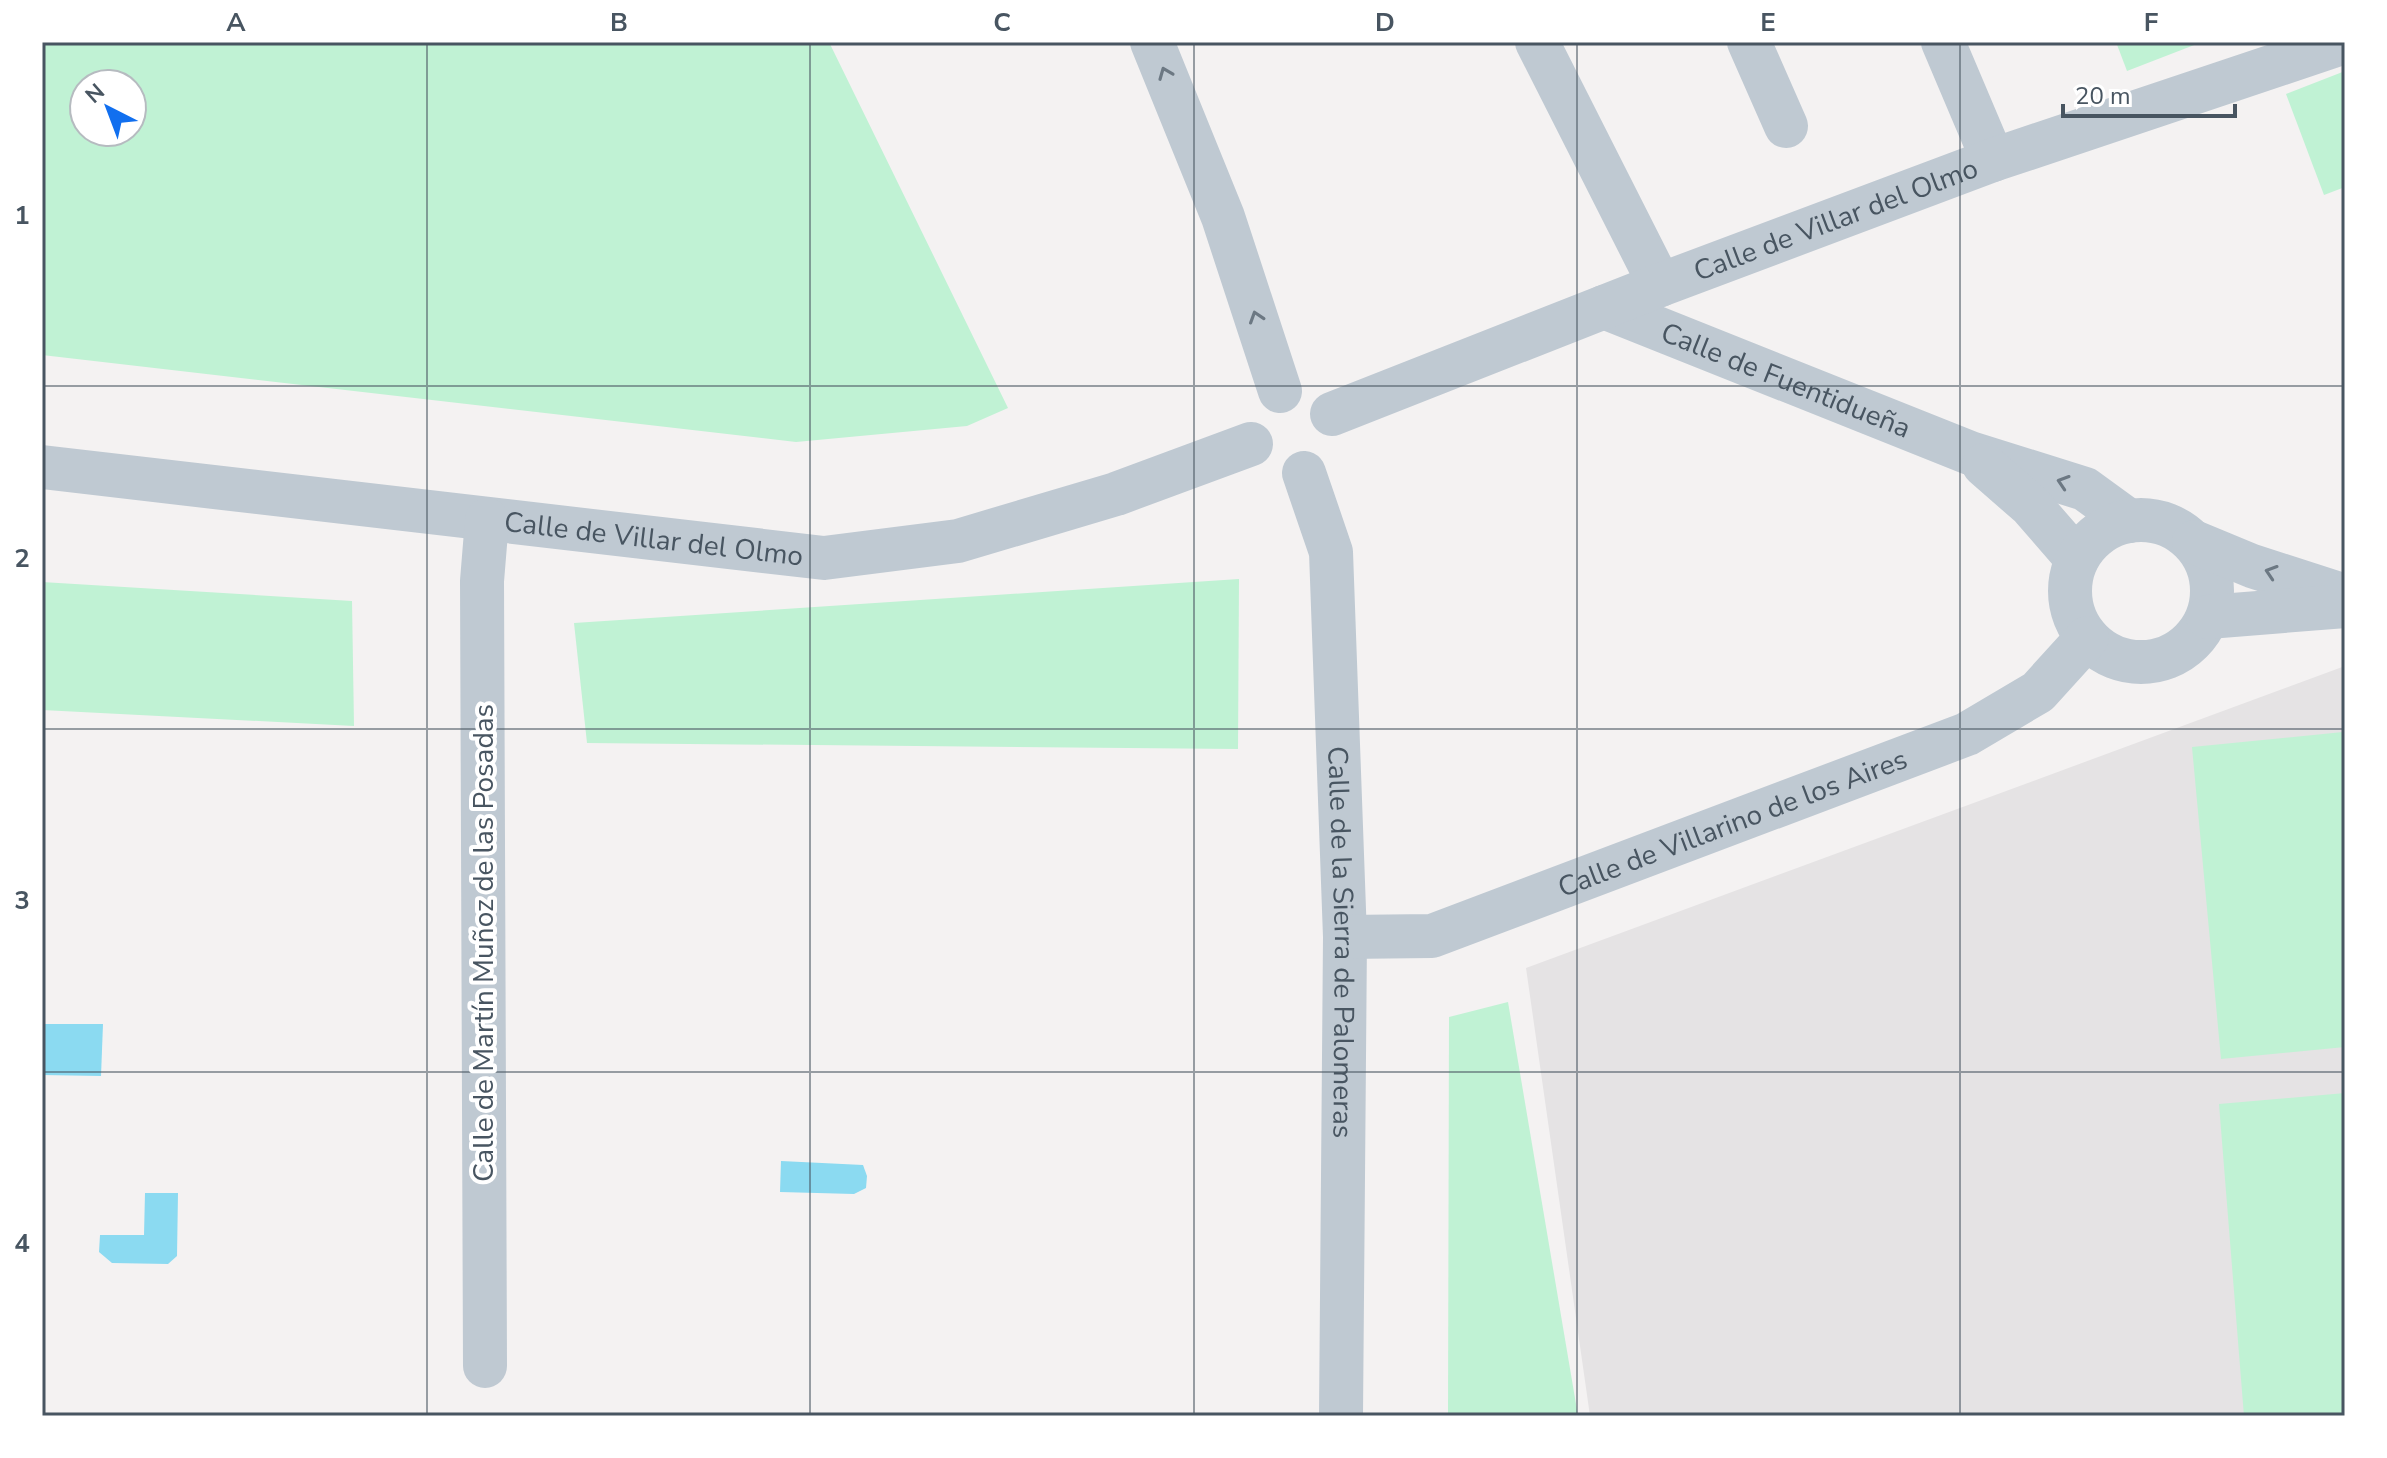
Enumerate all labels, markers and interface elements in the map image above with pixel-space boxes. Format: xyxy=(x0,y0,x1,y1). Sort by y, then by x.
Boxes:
text: A xyxy=(226,5,246,40)
text: B xyxy=(610,5,628,40)
text: C xyxy=(993,5,1011,40)
text: D xyxy=(1375,5,1395,40)
text: E xyxy=(1760,5,1776,40)
text: F xyxy=(2144,5,2158,40)
one-way arrow xyxy=(1158,67,1175,81)
north arrow xyxy=(68,68,148,148)
scale bar xyxy=(2063,68,2235,118)
text: N xyxy=(79,77,111,111)
text: 20 m xyxy=(2075,80,2131,112)
street label: Calle de Villar del Olmo xyxy=(1688,149,1983,291)
text: 1 xyxy=(14,198,30,233)
one-way arrow xyxy=(1249,310,1265,324)
street label: Calle de Fuentidueña xyxy=(1655,314,1916,447)
one-way arrow xyxy=(2056,475,2070,491)
street label: Calle de Villar del Olmo xyxy=(502,503,805,575)
text: 2 xyxy=(14,541,30,576)
one-way arrow xyxy=(2265,566,2279,582)
street label: Calle de Martín Muñoz de las Posadas xyxy=(465,704,503,1182)
street label: Calle de Villarino de los Aires xyxy=(1553,740,1913,907)
street label: Calle de la Sierra de Palomeras xyxy=(1318,746,1363,1139)
text: 3 xyxy=(14,883,30,918)
text: 4 xyxy=(14,1226,30,1261)

